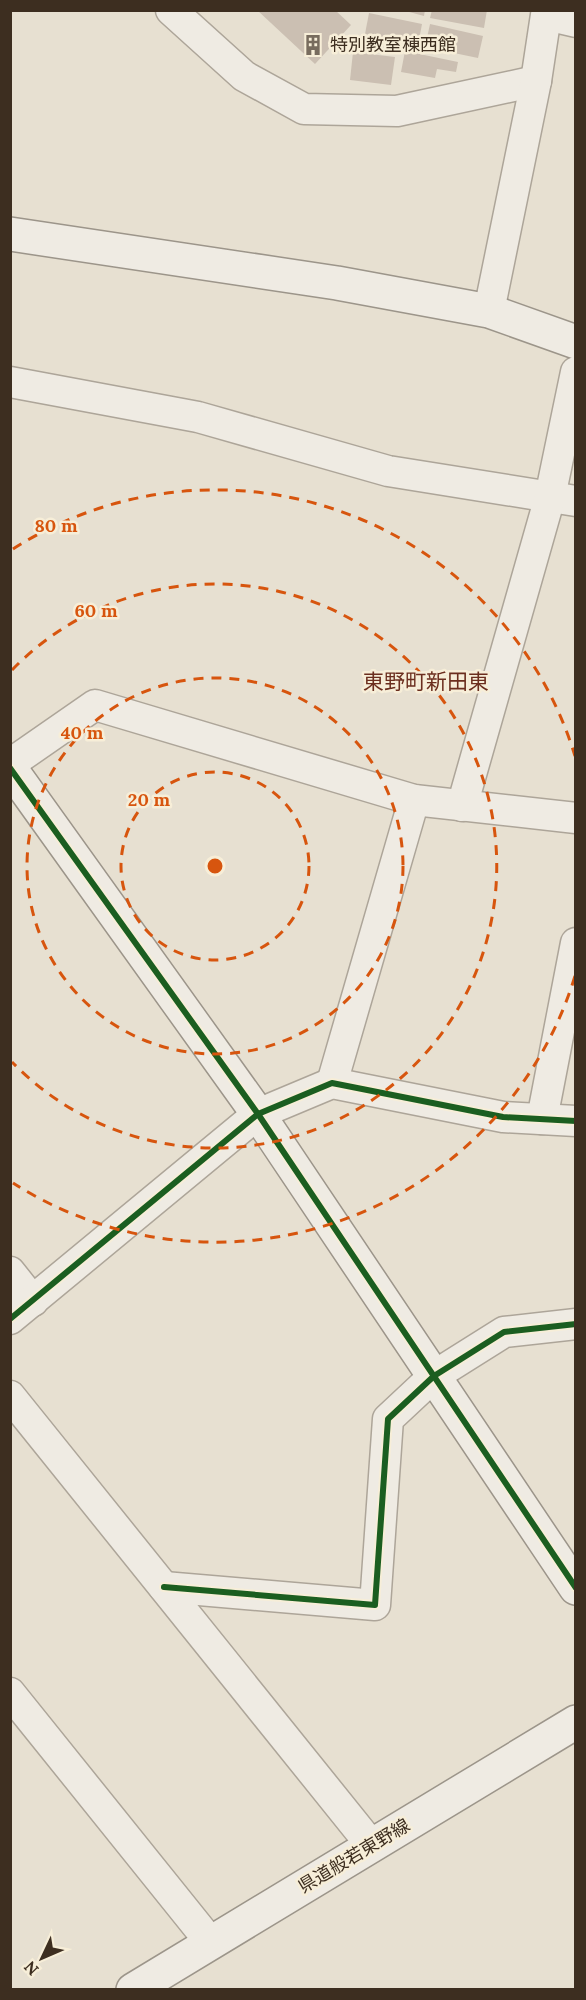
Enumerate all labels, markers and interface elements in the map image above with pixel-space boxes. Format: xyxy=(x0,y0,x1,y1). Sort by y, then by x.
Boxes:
building icon: 特別教室棟西館 xyxy=(301,33,325,57)
place label: 特別教室棟西館 xyxy=(330,33,456,56)
text: 80 m xyxy=(34,514,78,537)
text: 60 m xyxy=(74,599,118,622)
district label: 東野町新田東 xyxy=(363,668,489,695)
text: 40 m xyxy=(61,721,104,744)
text: 20 m xyxy=(128,788,171,811)
centre of rings xyxy=(205,856,225,876)
street label: 県道般若東野線 xyxy=(294,1813,414,1898)
north arrow xyxy=(12,1928,72,1988)
text: N xyxy=(20,1957,43,1980)

